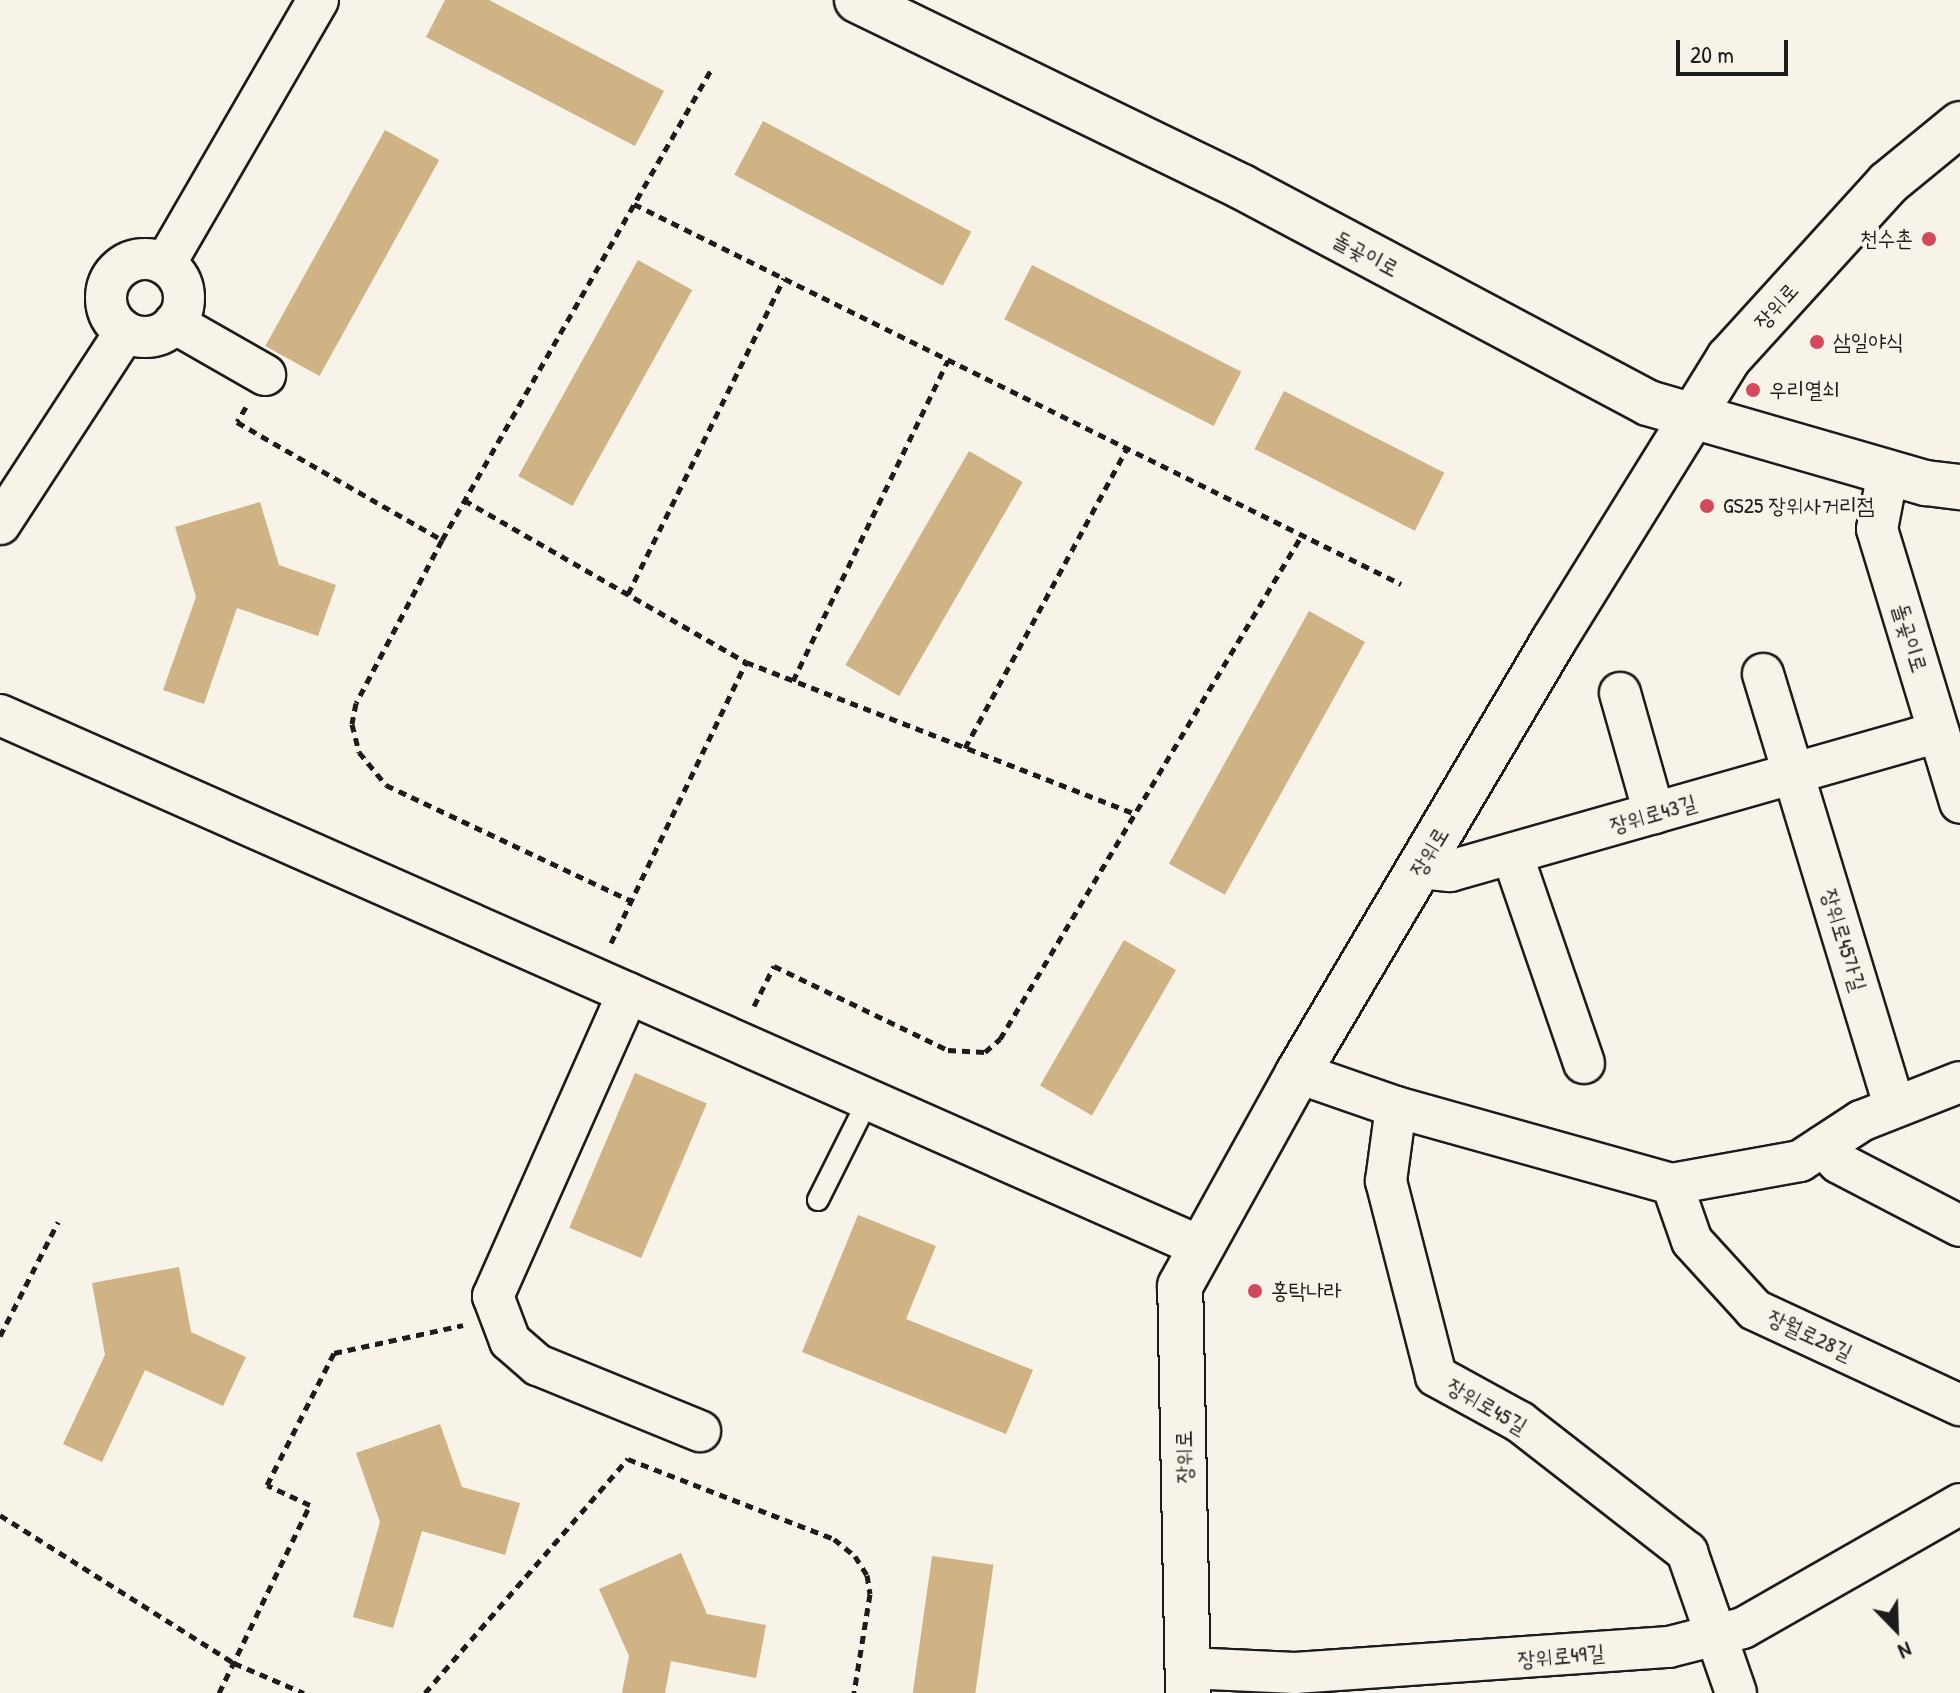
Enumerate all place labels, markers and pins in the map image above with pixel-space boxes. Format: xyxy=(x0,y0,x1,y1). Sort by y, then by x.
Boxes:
place label: 천수촌 xyxy=(1860,226,1913,252)
marker: 천수촌 xyxy=(1920,230,1938,248)
place label: 삼일야식 xyxy=(1833,329,1904,355)
marker: 삼일야식 xyxy=(1808,333,1826,351)
place label: 우리열쇠 xyxy=(1769,377,1840,403)
marker: 우리열쇠 xyxy=(1744,381,1762,399)
place label: GS25 장위사거리점 xyxy=(1723,493,1875,519)
marker: GS25 장위사거리점 xyxy=(1698,497,1716,515)
place label: 홍탁나라 xyxy=(1271,1278,1342,1304)
marker: 홍탁나라 xyxy=(1246,1282,1264,1300)

